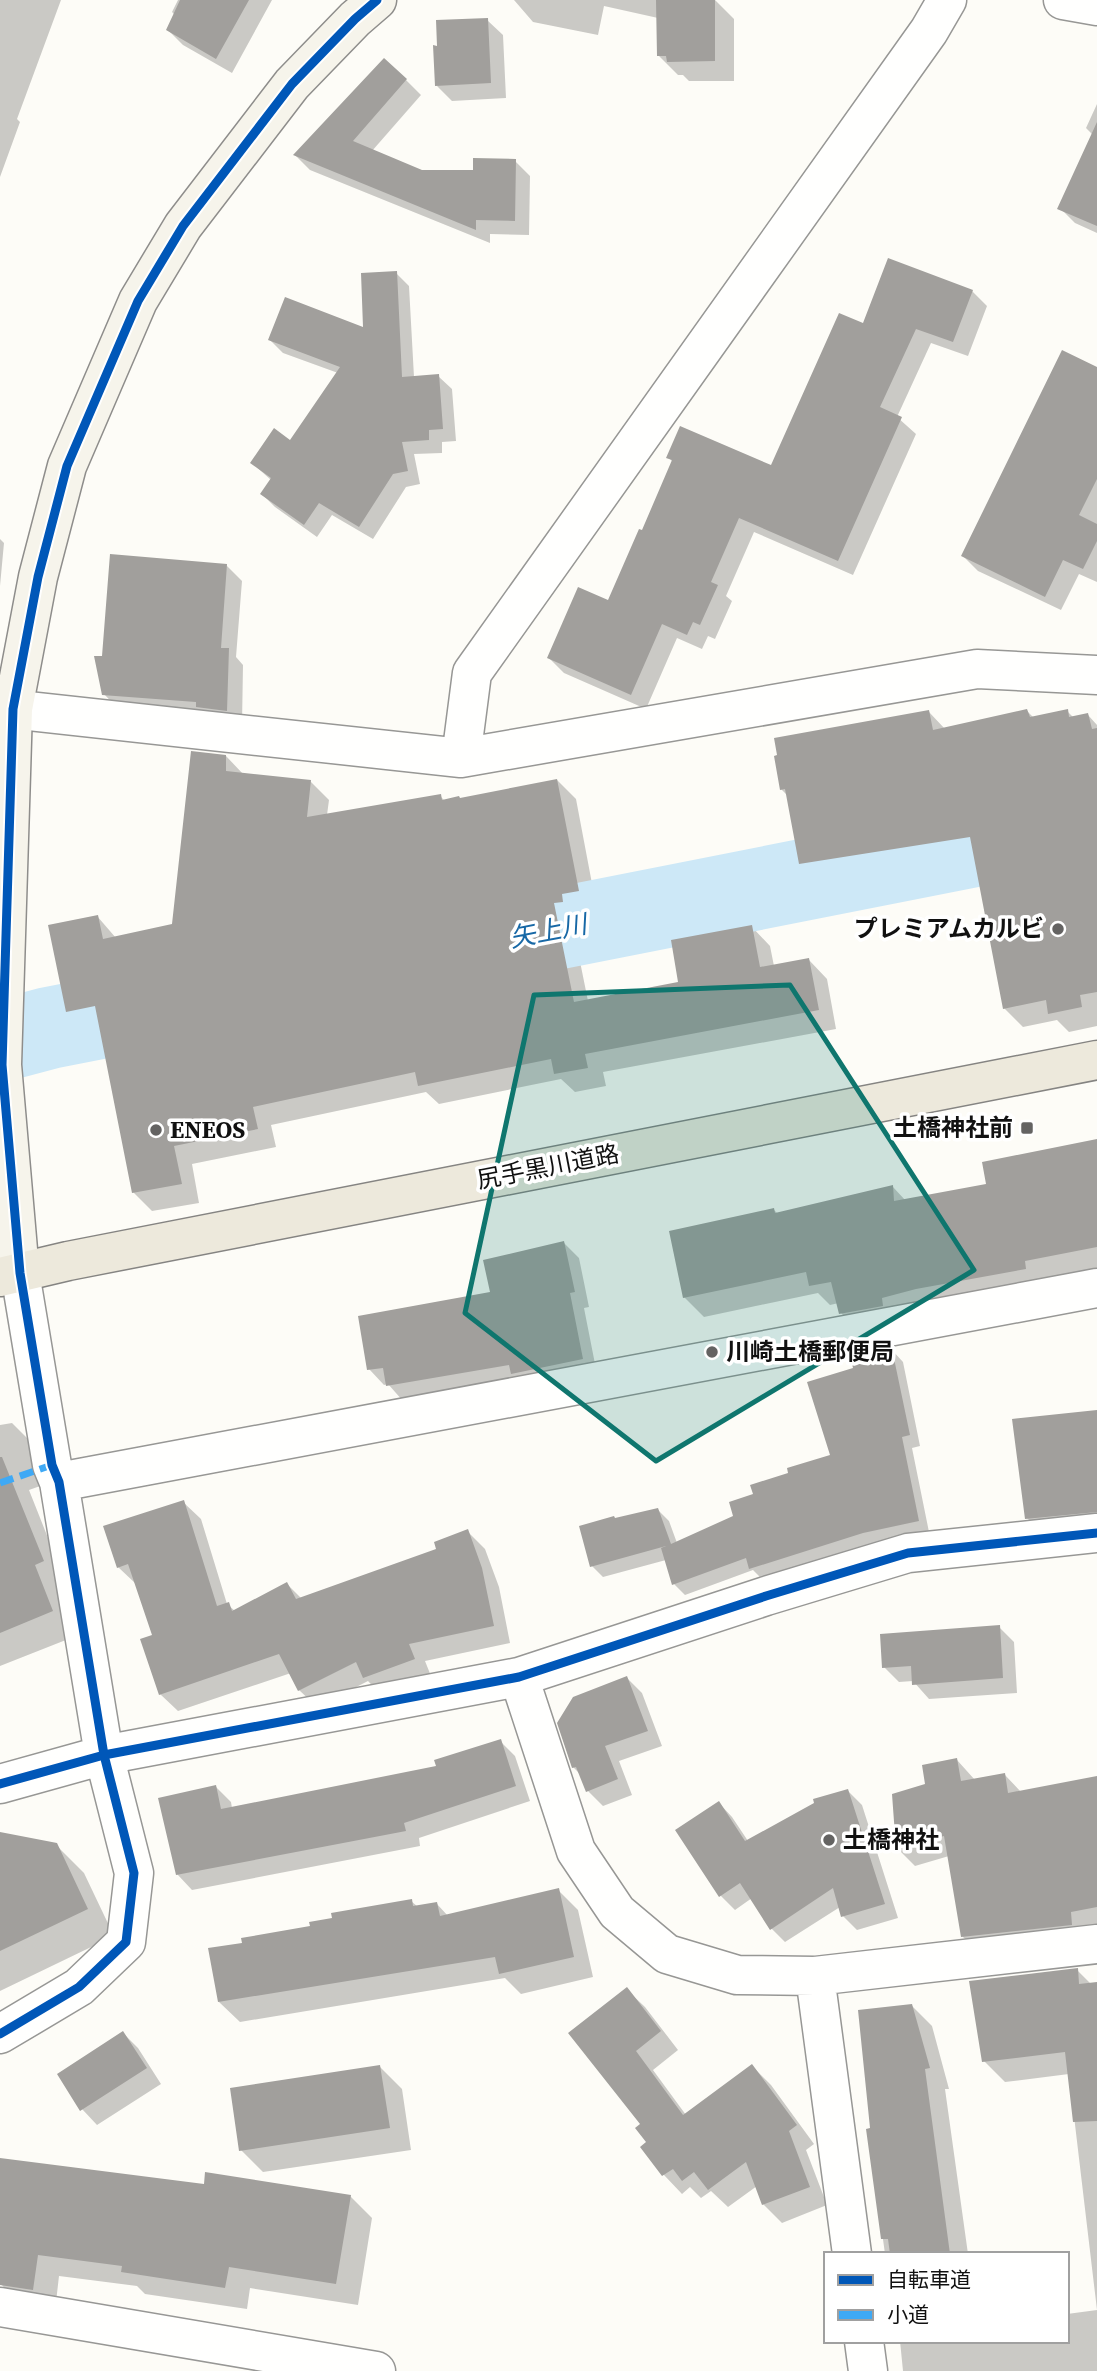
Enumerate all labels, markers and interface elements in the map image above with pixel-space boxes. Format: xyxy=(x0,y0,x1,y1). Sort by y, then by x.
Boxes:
water label: 矢上川 xyxy=(506,905,593,956)
place label: プレミアムカルビ xyxy=(854,912,1044,945)
marker: プレミアムカルビ xyxy=(1050,921,1066,937)
place label: 土橋神社前 xyxy=(893,1111,1013,1144)
place label: ENEOS xyxy=(170,1113,245,1146)
marker: 土橋神社前 xyxy=(1019,1120,1035,1136)
marker: ENEOS xyxy=(148,1122,164,1138)
street label: 尻手黒川道路 xyxy=(474,1137,622,1196)
place label: 川崎土橋郵便局 xyxy=(726,1335,894,1368)
marker: 川崎土橋郵便局 xyxy=(704,1344,720,1360)
place label: 土橋神社 xyxy=(843,1823,939,1856)
marker: 土橋神社 xyxy=(821,1832,837,1848)
legend xyxy=(824,2252,1069,2343)
text: 自転車道 xyxy=(887,2265,971,2294)
text: 小道 xyxy=(887,2300,929,2329)

